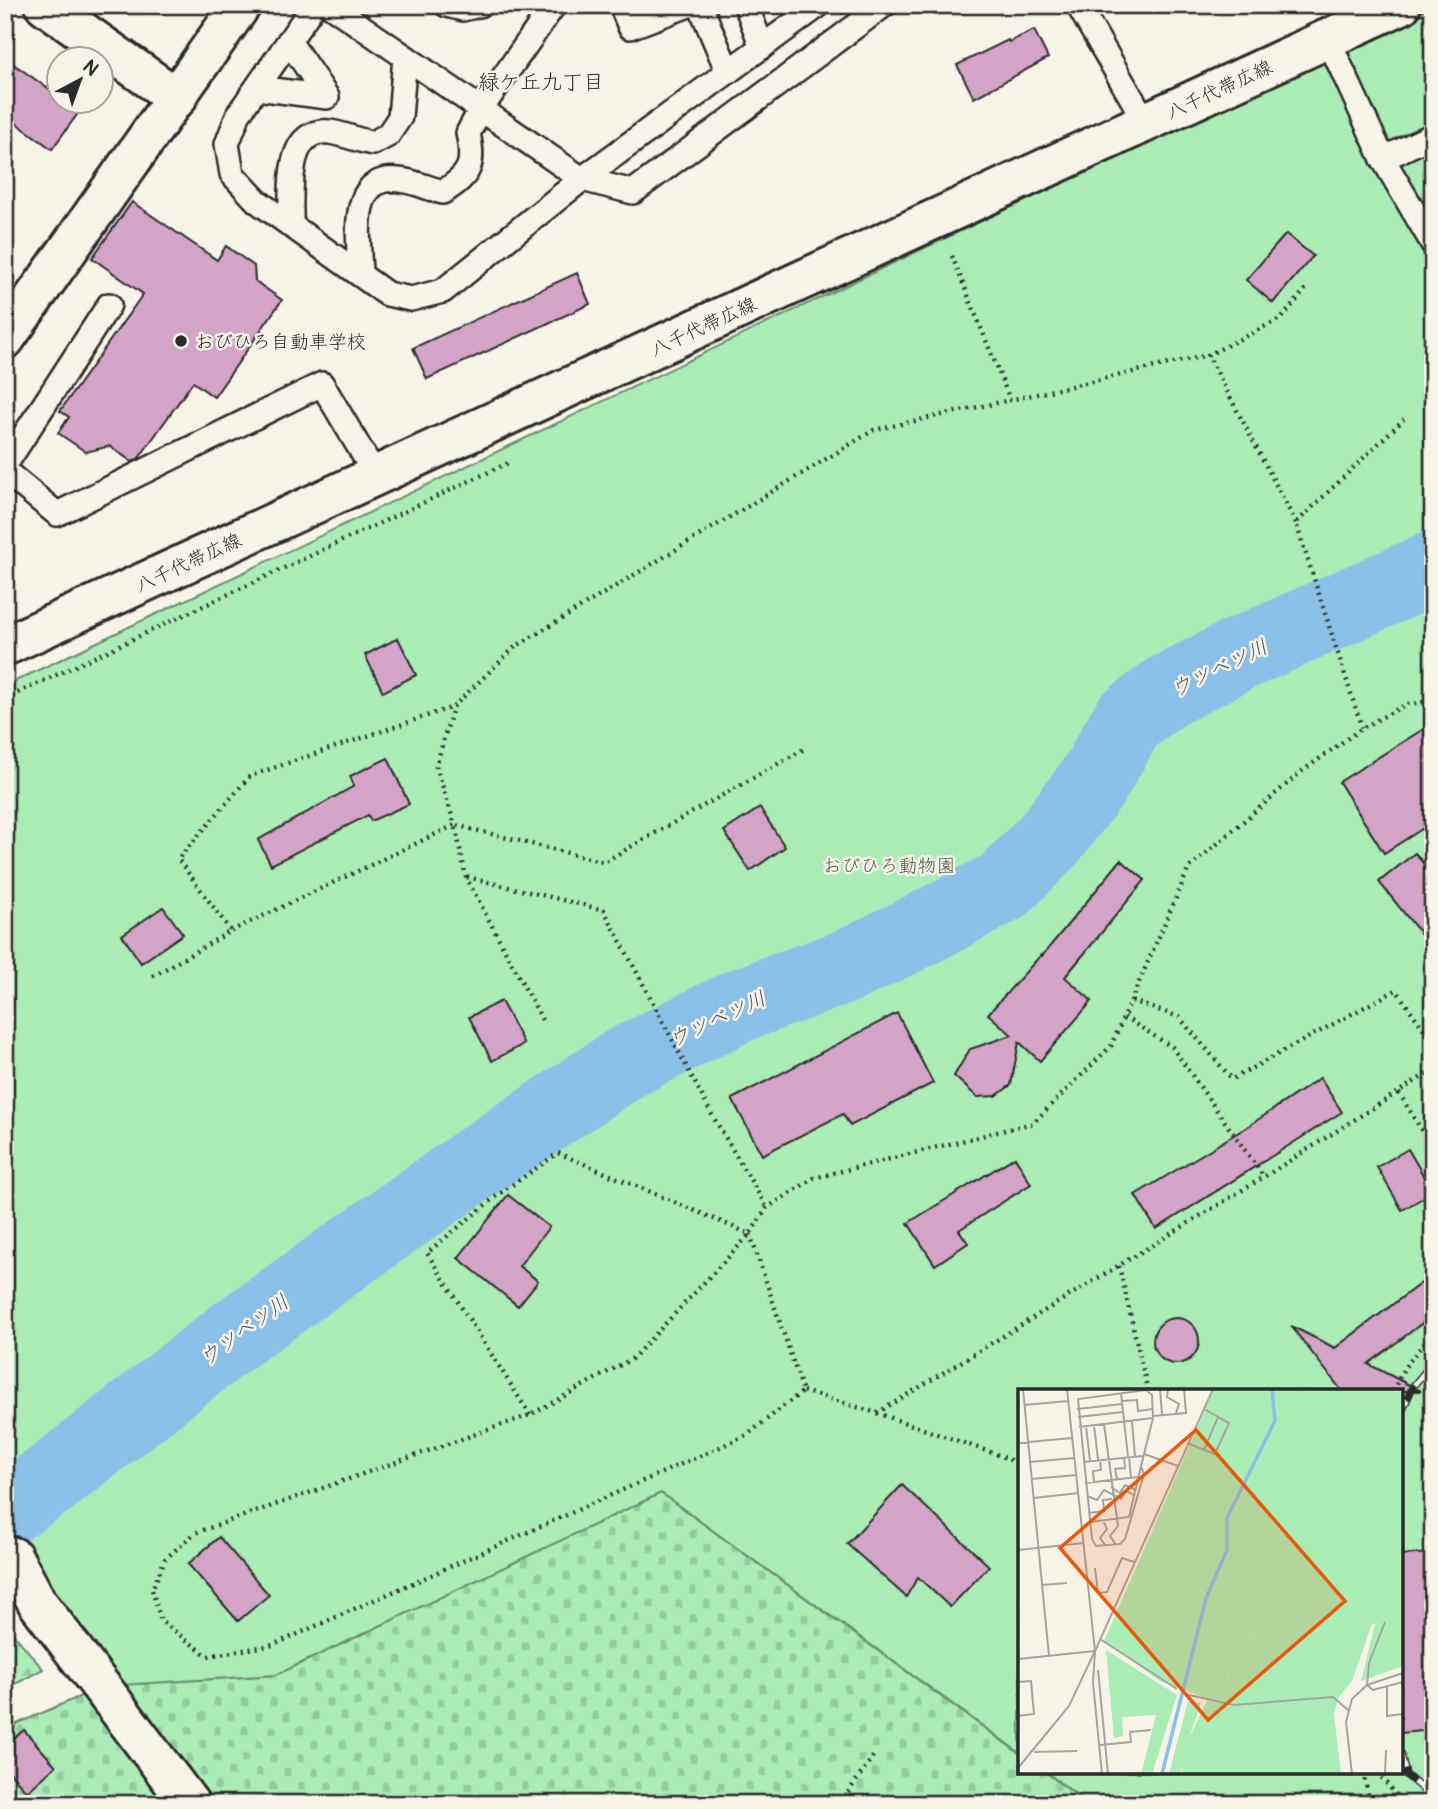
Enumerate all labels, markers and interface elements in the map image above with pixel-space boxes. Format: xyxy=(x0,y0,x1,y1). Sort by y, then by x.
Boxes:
north arrow xyxy=(46,46,116,116)
text: N xyxy=(78,55,103,81)
street label: 八千代帯広線 xyxy=(1163,55,1276,125)
district label: 緑ケ丘九丁目 xyxy=(478,69,604,96)
street label: 八千代帯広線 xyxy=(647,292,760,362)
place label: おびひろ自動車学校 xyxy=(195,330,366,354)
marker: おびひろ自動車学校 xyxy=(173,333,189,349)
street label: 八千代帯広線 xyxy=(132,528,245,598)
water label: ウツベツ川 xyxy=(1166,633,1272,704)
park label: おびひろ動物園 xyxy=(822,854,956,878)
water label: ウツベツ川 xyxy=(664,985,770,1054)
water label: ウツベツ川 xyxy=(194,1289,295,1372)
inset map xyxy=(1018,1389,1403,1774)

